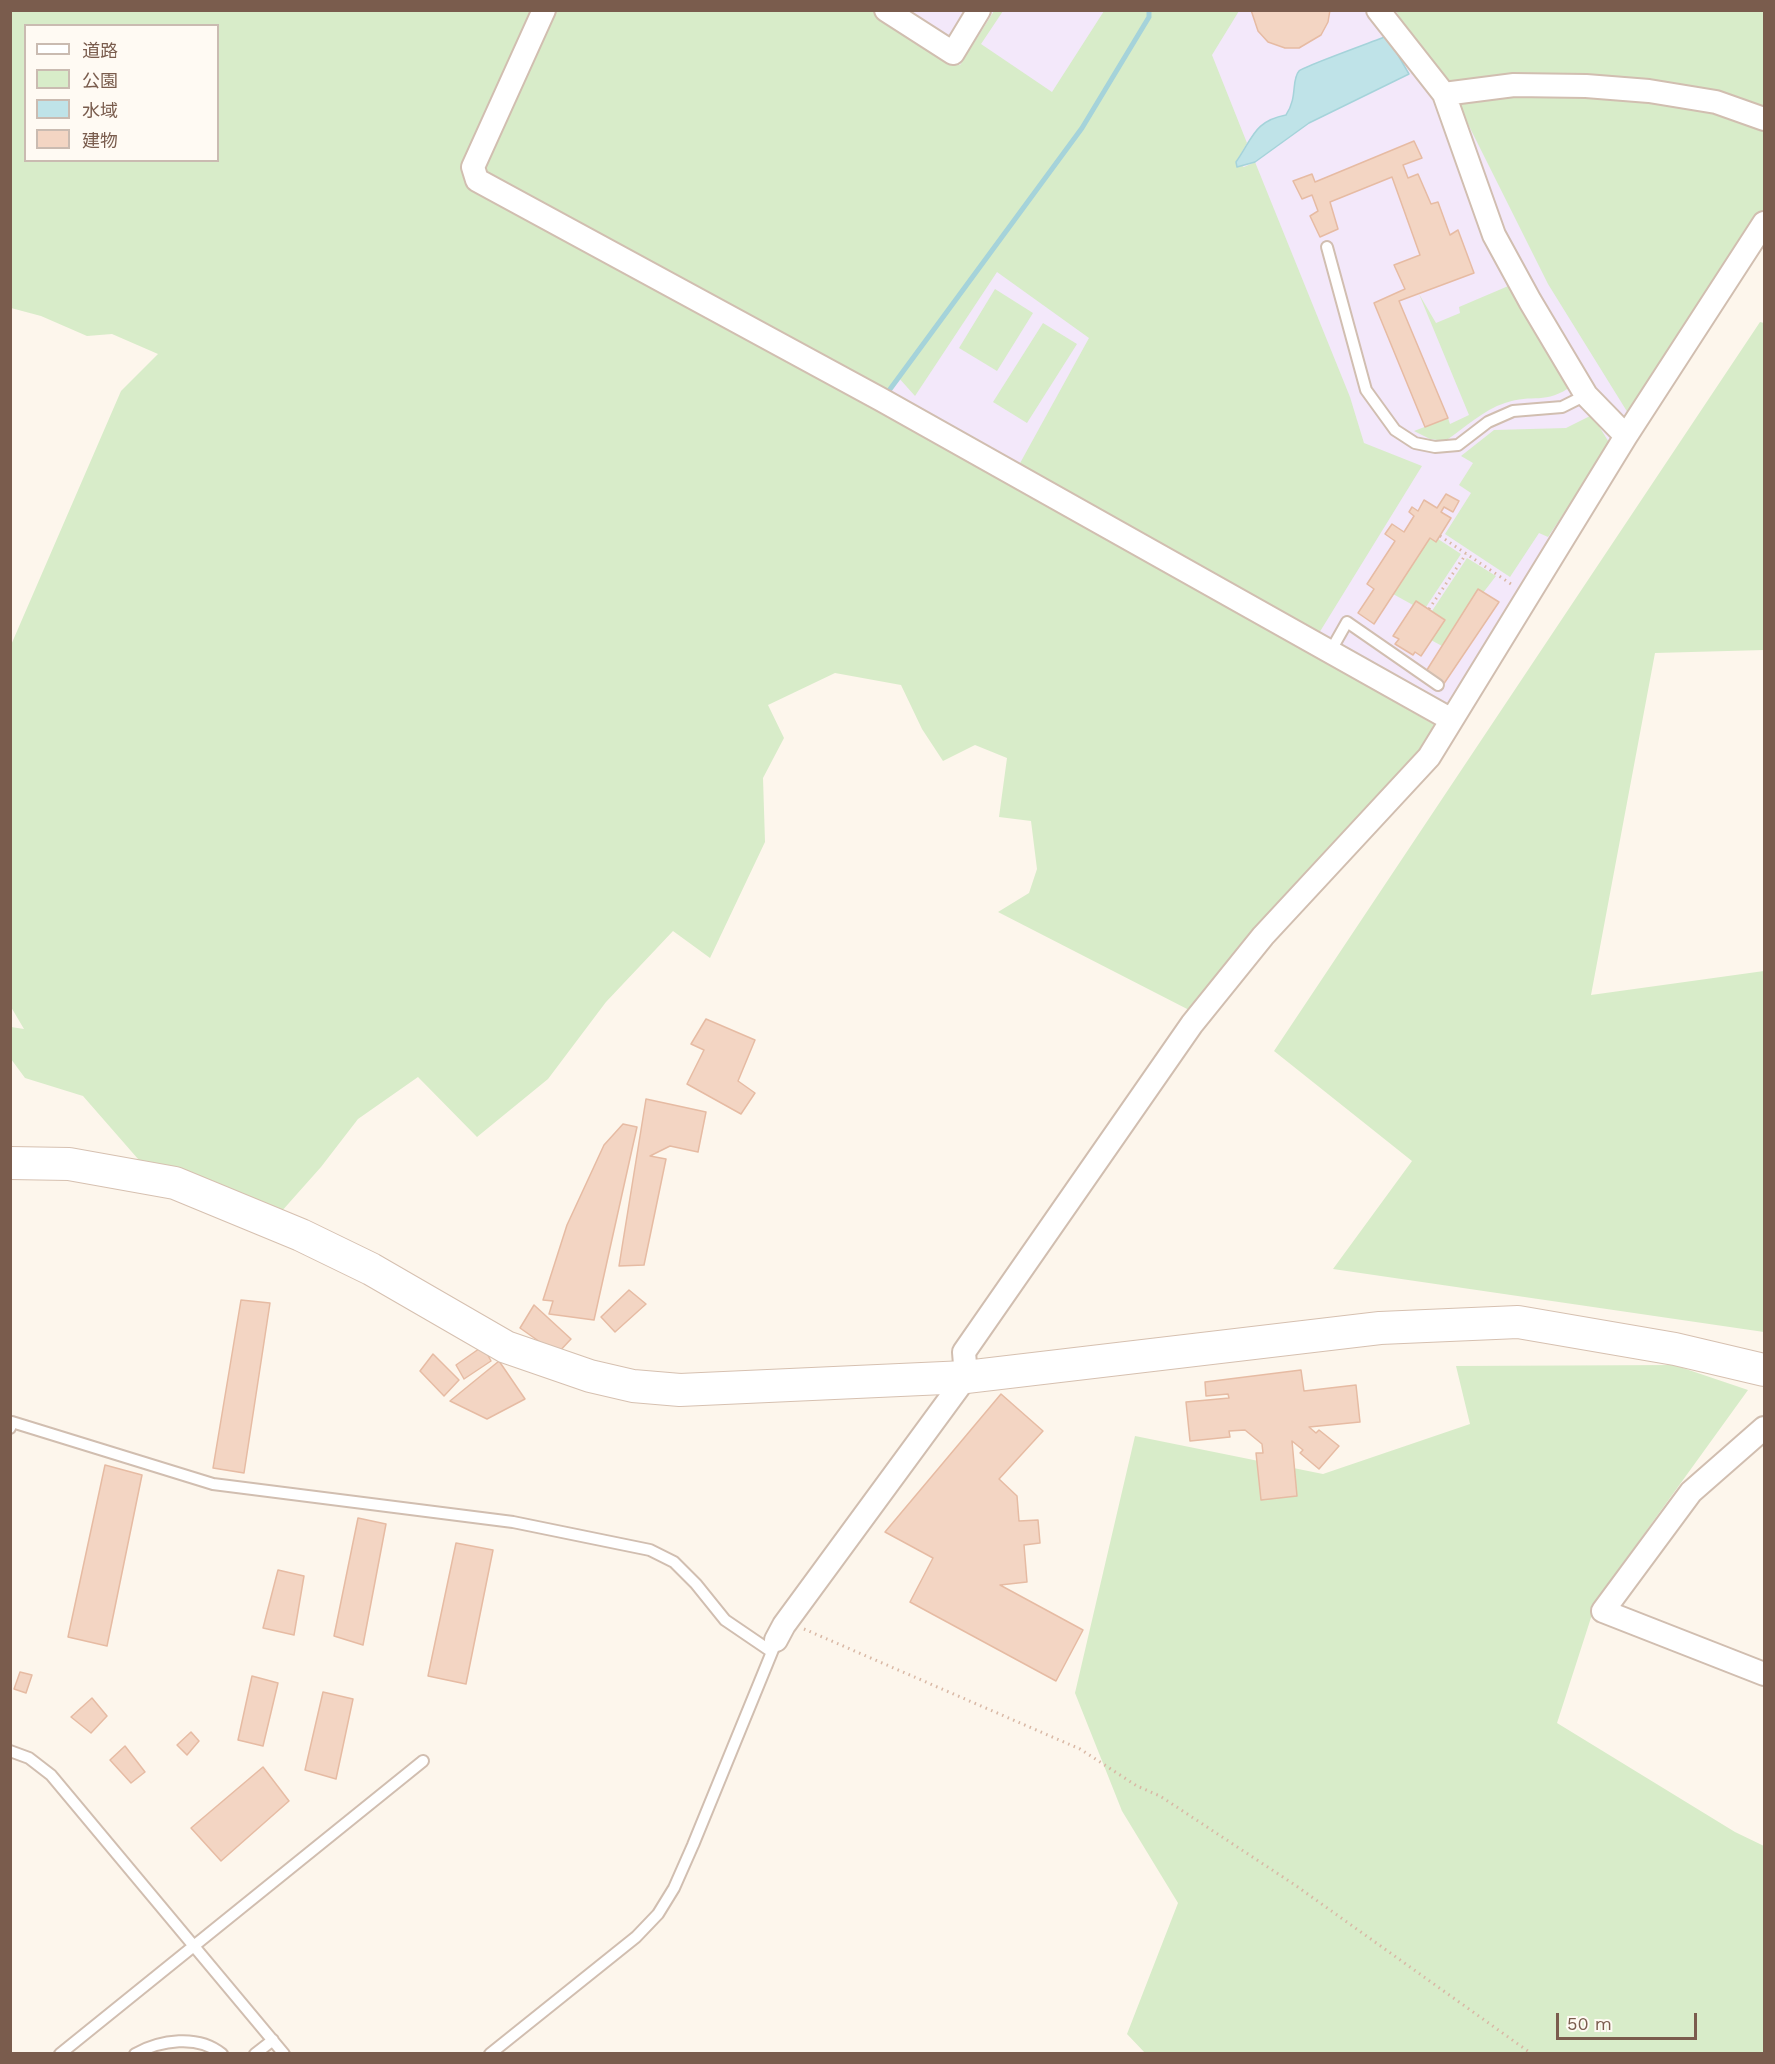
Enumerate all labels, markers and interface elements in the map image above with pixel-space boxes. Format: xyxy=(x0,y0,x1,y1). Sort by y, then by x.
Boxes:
legend xyxy=(24,24,219,162)
text: 道路 xyxy=(82,40,118,61)
text: 公園 xyxy=(82,70,118,91)
text: 水域 xyxy=(82,100,118,121)
text: 建物 xyxy=(82,130,118,151)
scale bar xyxy=(1559,2001,1700,2039)
text: 50 m xyxy=(1567,2013,1612,2034)

